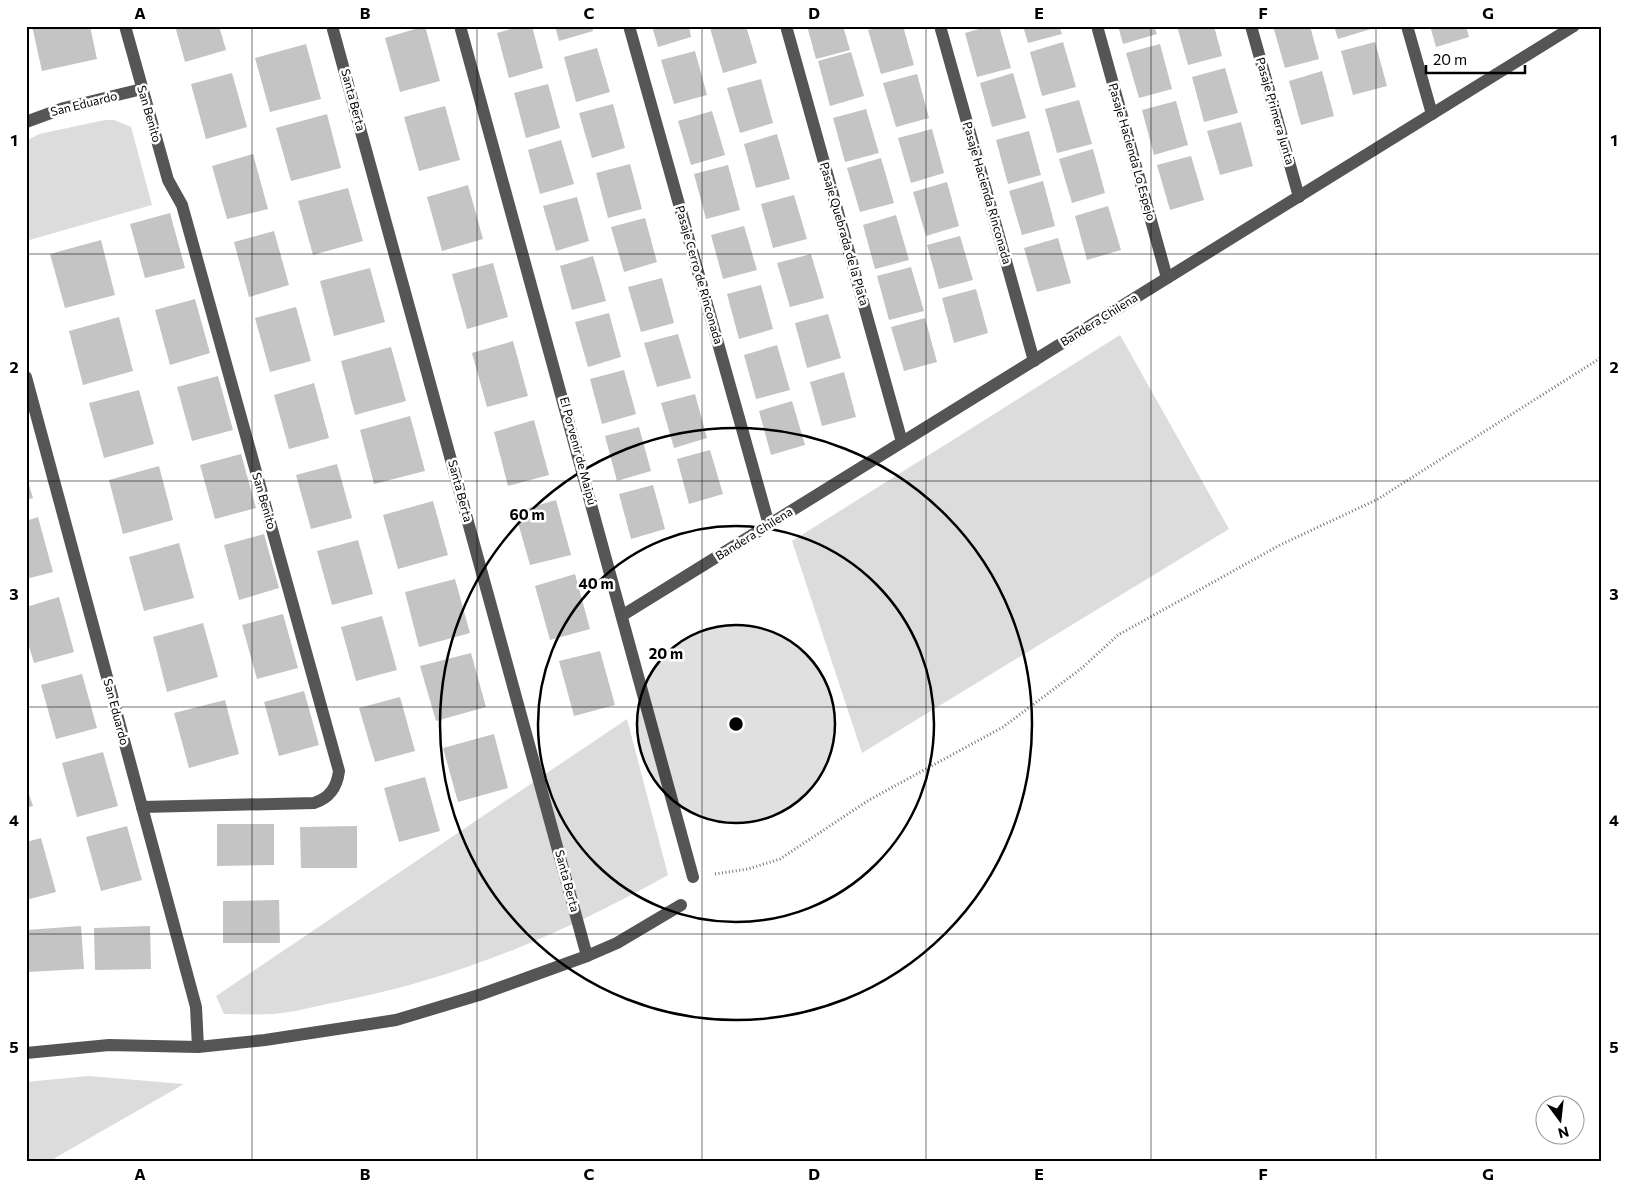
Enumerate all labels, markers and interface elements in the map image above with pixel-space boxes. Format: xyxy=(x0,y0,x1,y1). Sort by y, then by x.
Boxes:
text: A xyxy=(134,3,146,22)
text: B xyxy=(360,3,371,22)
text: C xyxy=(584,3,595,22)
text: D xyxy=(808,3,820,22)
text: E xyxy=(1034,3,1044,22)
text: F xyxy=(1258,3,1268,22)
text: G xyxy=(1482,3,1494,22)
scale bar xyxy=(1426,42,1524,74)
text: 20 m xyxy=(1433,50,1467,68)
street label: Pasaje Primera Junta xyxy=(1253,55,1298,166)
street label: Santa Berta xyxy=(339,67,369,132)
street label: Pasaje Hacienda Lo Espejo xyxy=(1107,81,1159,222)
street label: San Benito xyxy=(135,84,165,144)
street label: San Eduardo xyxy=(49,88,119,118)
street label: Pasaje Hacienda Rinconada xyxy=(961,120,1015,266)
text: 1 xyxy=(10,130,18,149)
text: 1 xyxy=(1610,130,1618,149)
street label: Pasaje Quebrada de la Plata xyxy=(818,160,872,307)
street label: Pasaje Cerro de Rinconada xyxy=(673,204,726,346)
street label: Bandera Chilena xyxy=(1057,290,1140,348)
text: 2 xyxy=(9,357,19,376)
text: 2 xyxy=(1609,357,1619,376)
street label: El Porvenir de Maipú xyxy=(558,395,600,506)
street label: Santa Berta xyxy=(446,458,476,523)
street label: San Benito xyxy=(250,471,280,531)
street label: Bandera Chilena xyxy=(712,504,795,562)
text: 60 m xyxy=(509,505,545,523)
text: 40 m xyxy=(578,574,614,592)
text: 3 xyxy=(9,584,19,603)
text: 3 xyxy=(1609,584,1619,603)
text: 20 m xyxy=(649,644,683,662)
street label: San Eduardo xyxy=(101,677,133,747)
centre of rings xyxy=(727,715,745,733)
text: 4 xyxy=(9,810,19,829)
text: 4 xyxy=(1609,810,1619,829)
street label: Santa Berta xyxy=(553,848,583,913)
text: 5 xyxy=(9,1037,19,1056)
text: 5 xyxy=(1609,1037,1619,1056)
north arrow xyxy=(1536,1096,1586,1146)
text: N xyxy=(1556,1123,1571,1143)
text: A xyxy=(134,1164,146,1183)
text: B xyxy=(360,1164,371,1183)
text: C xyxy=(584,1164,595,1183)
text: D xyxy=(808,1164,820,1183)
text: E xyxy=(1034,1164,1044,1183)
text: F xyxy=(1258,1164,1268,1183)
text: G xyxy=(1482,1164,1494,1183)

